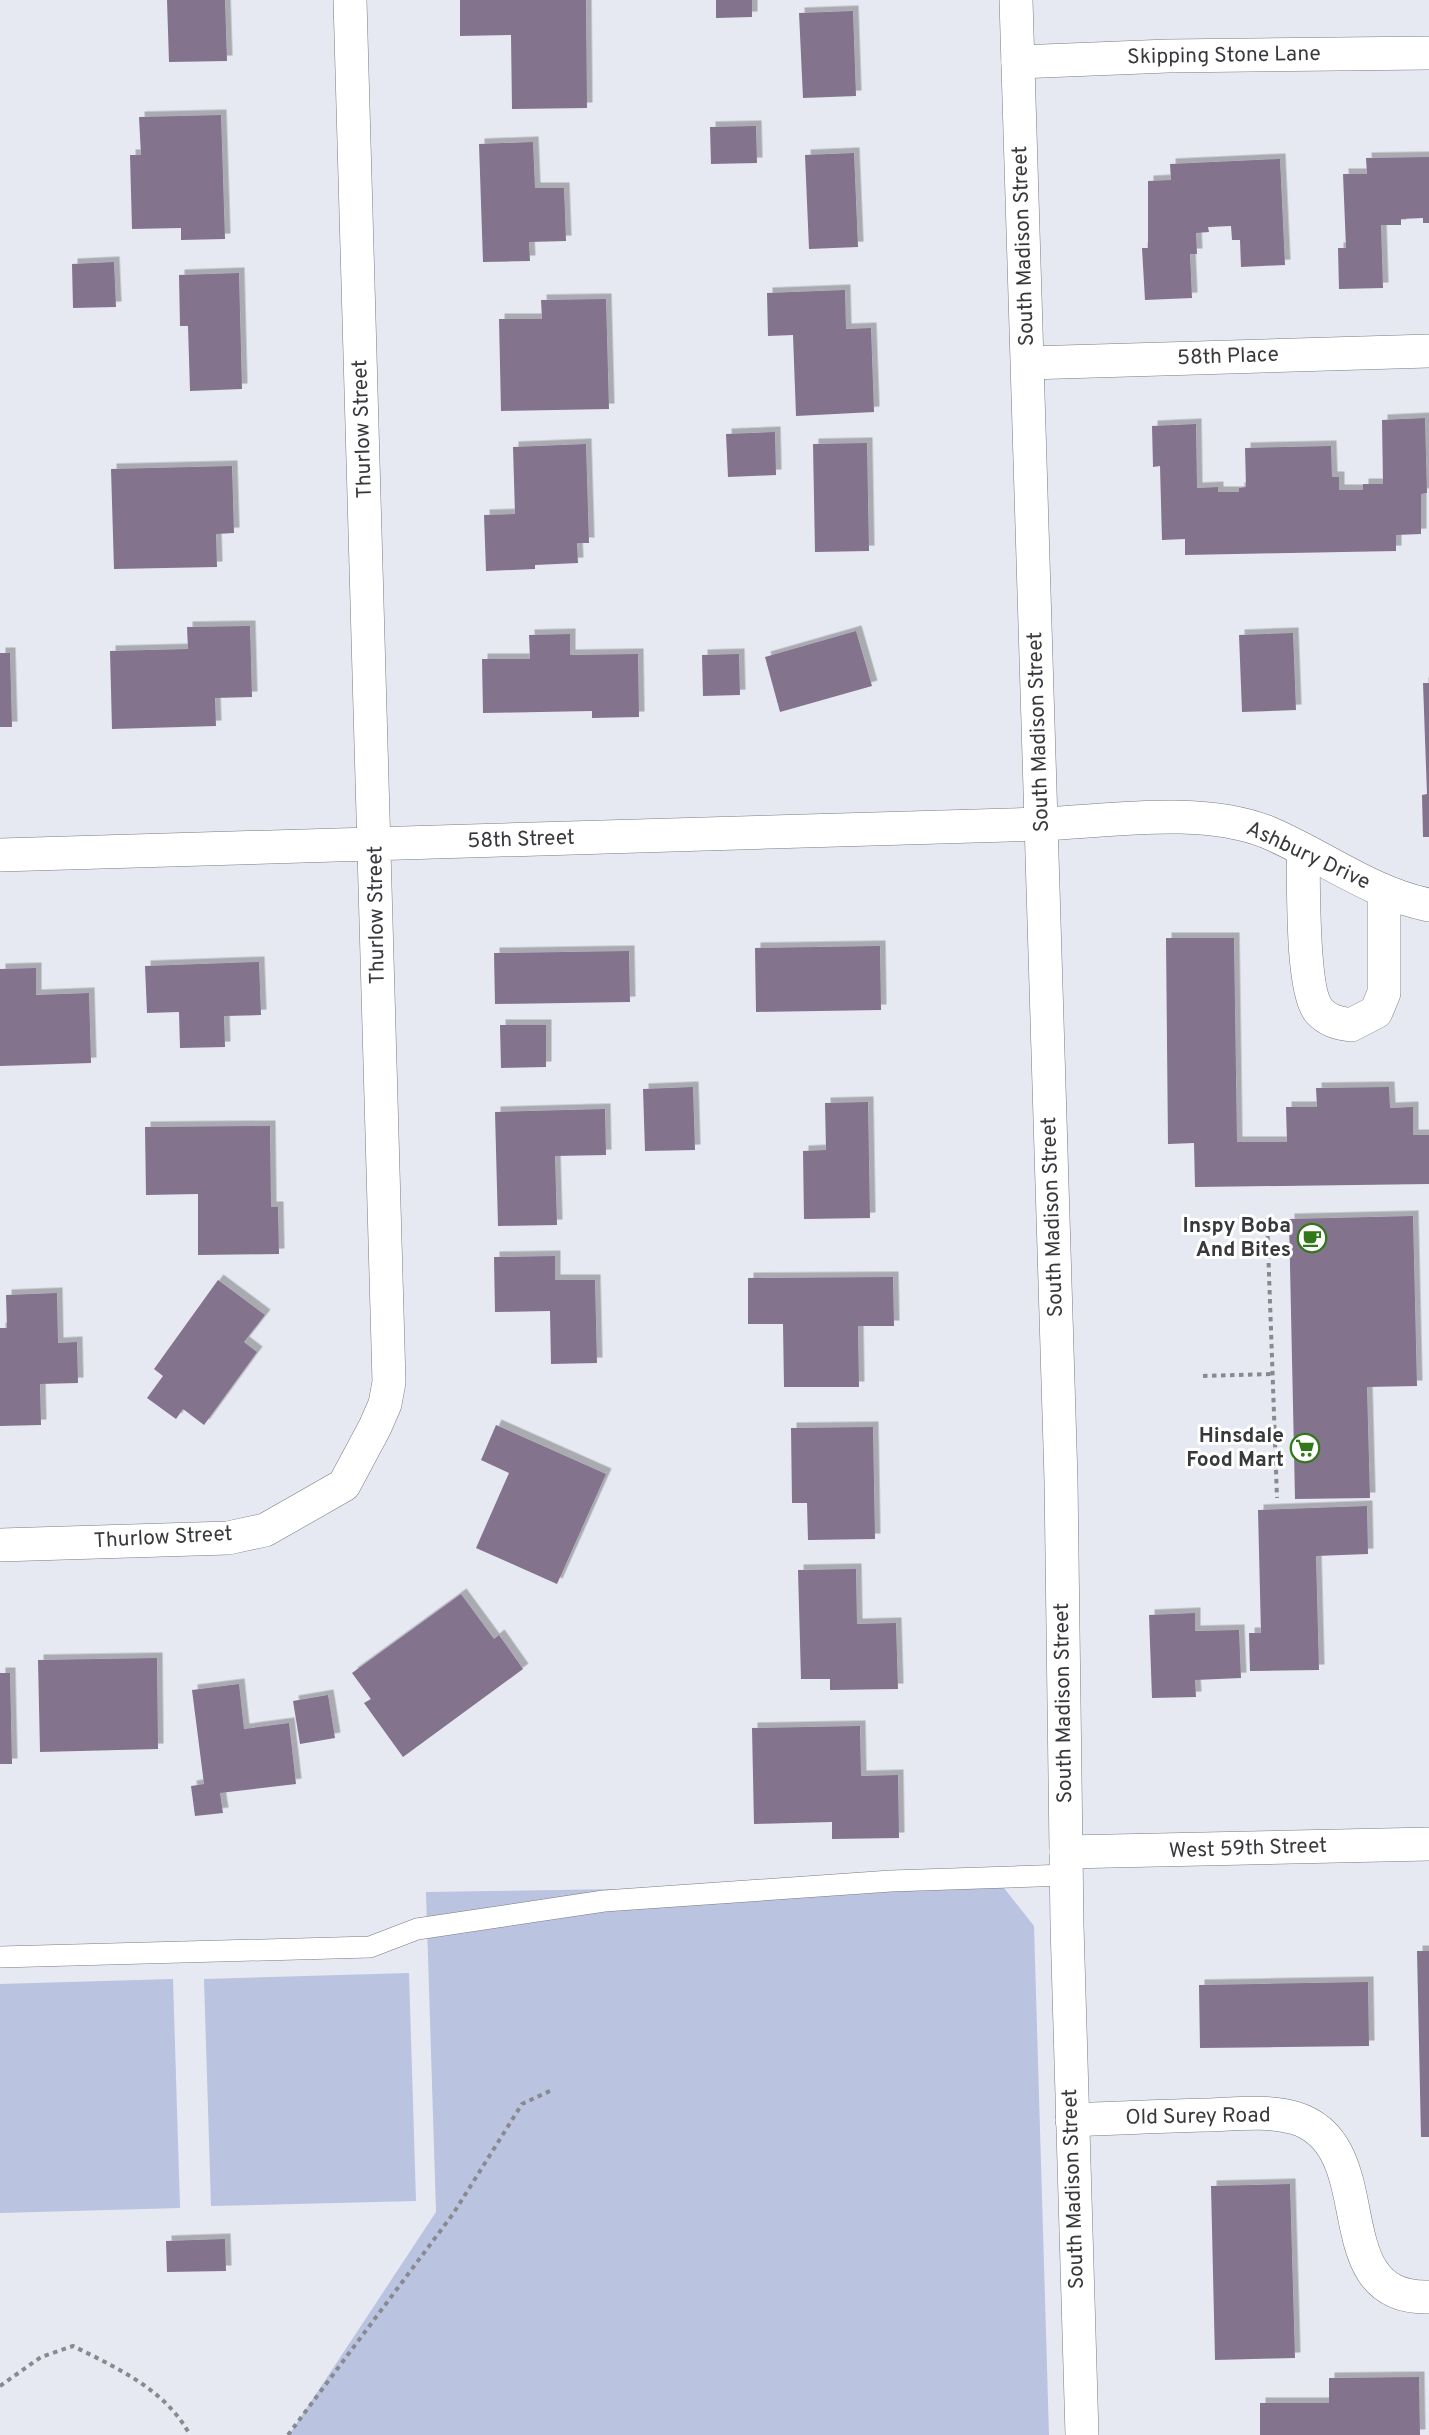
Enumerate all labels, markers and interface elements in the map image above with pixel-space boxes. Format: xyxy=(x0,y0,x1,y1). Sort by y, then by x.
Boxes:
street label: Skipping Stone Lane xyxy=(1127,41,1321,71)
street label: South Madison Street xyxy=(1007,145,1041,347)
street label: 58th Place xyxy=(1177,342,1279,372)
street label: Thurlow Street xyxy=(347,359,379,499)
street label: South Madison Street xyxy=(1022,631,1056,833)
street label: Ashbury Drive xyxy=(1242,816,1374,896)
street label: 58th Street xyxy=(467,825,575,855)
street label: Thurlow Street xyxy=(362,845,392,985)
street label: South Madison Street xyxy=(1036,1116,1070,1318)
place label: Inspy Boba And Bites xyxy=(1183,1213,1291,1264)
cafe icon: Inspy Boba And Bites xyxy=(1296,1222,1328,1254)
place label: Hinsdale Food Mart xyxy=(1186,1423,1284,1474)
supermarket icon: Hinsdale Food Mart xyxy=(1289,1432,1321,1464)
street label: Thurlow Street xyxy=(93,1521,233,1555)
street label: South Madison Street xyxy=(1049,1602,1079,1804)
street label: West 59th Street xyxy=(1168,1833,1328,1865)
street label: South Madison Street xyxy=(1057,2088,1091,2290)
street label: Old Surey Road xyxy=(1125,2102,1271,2132)

